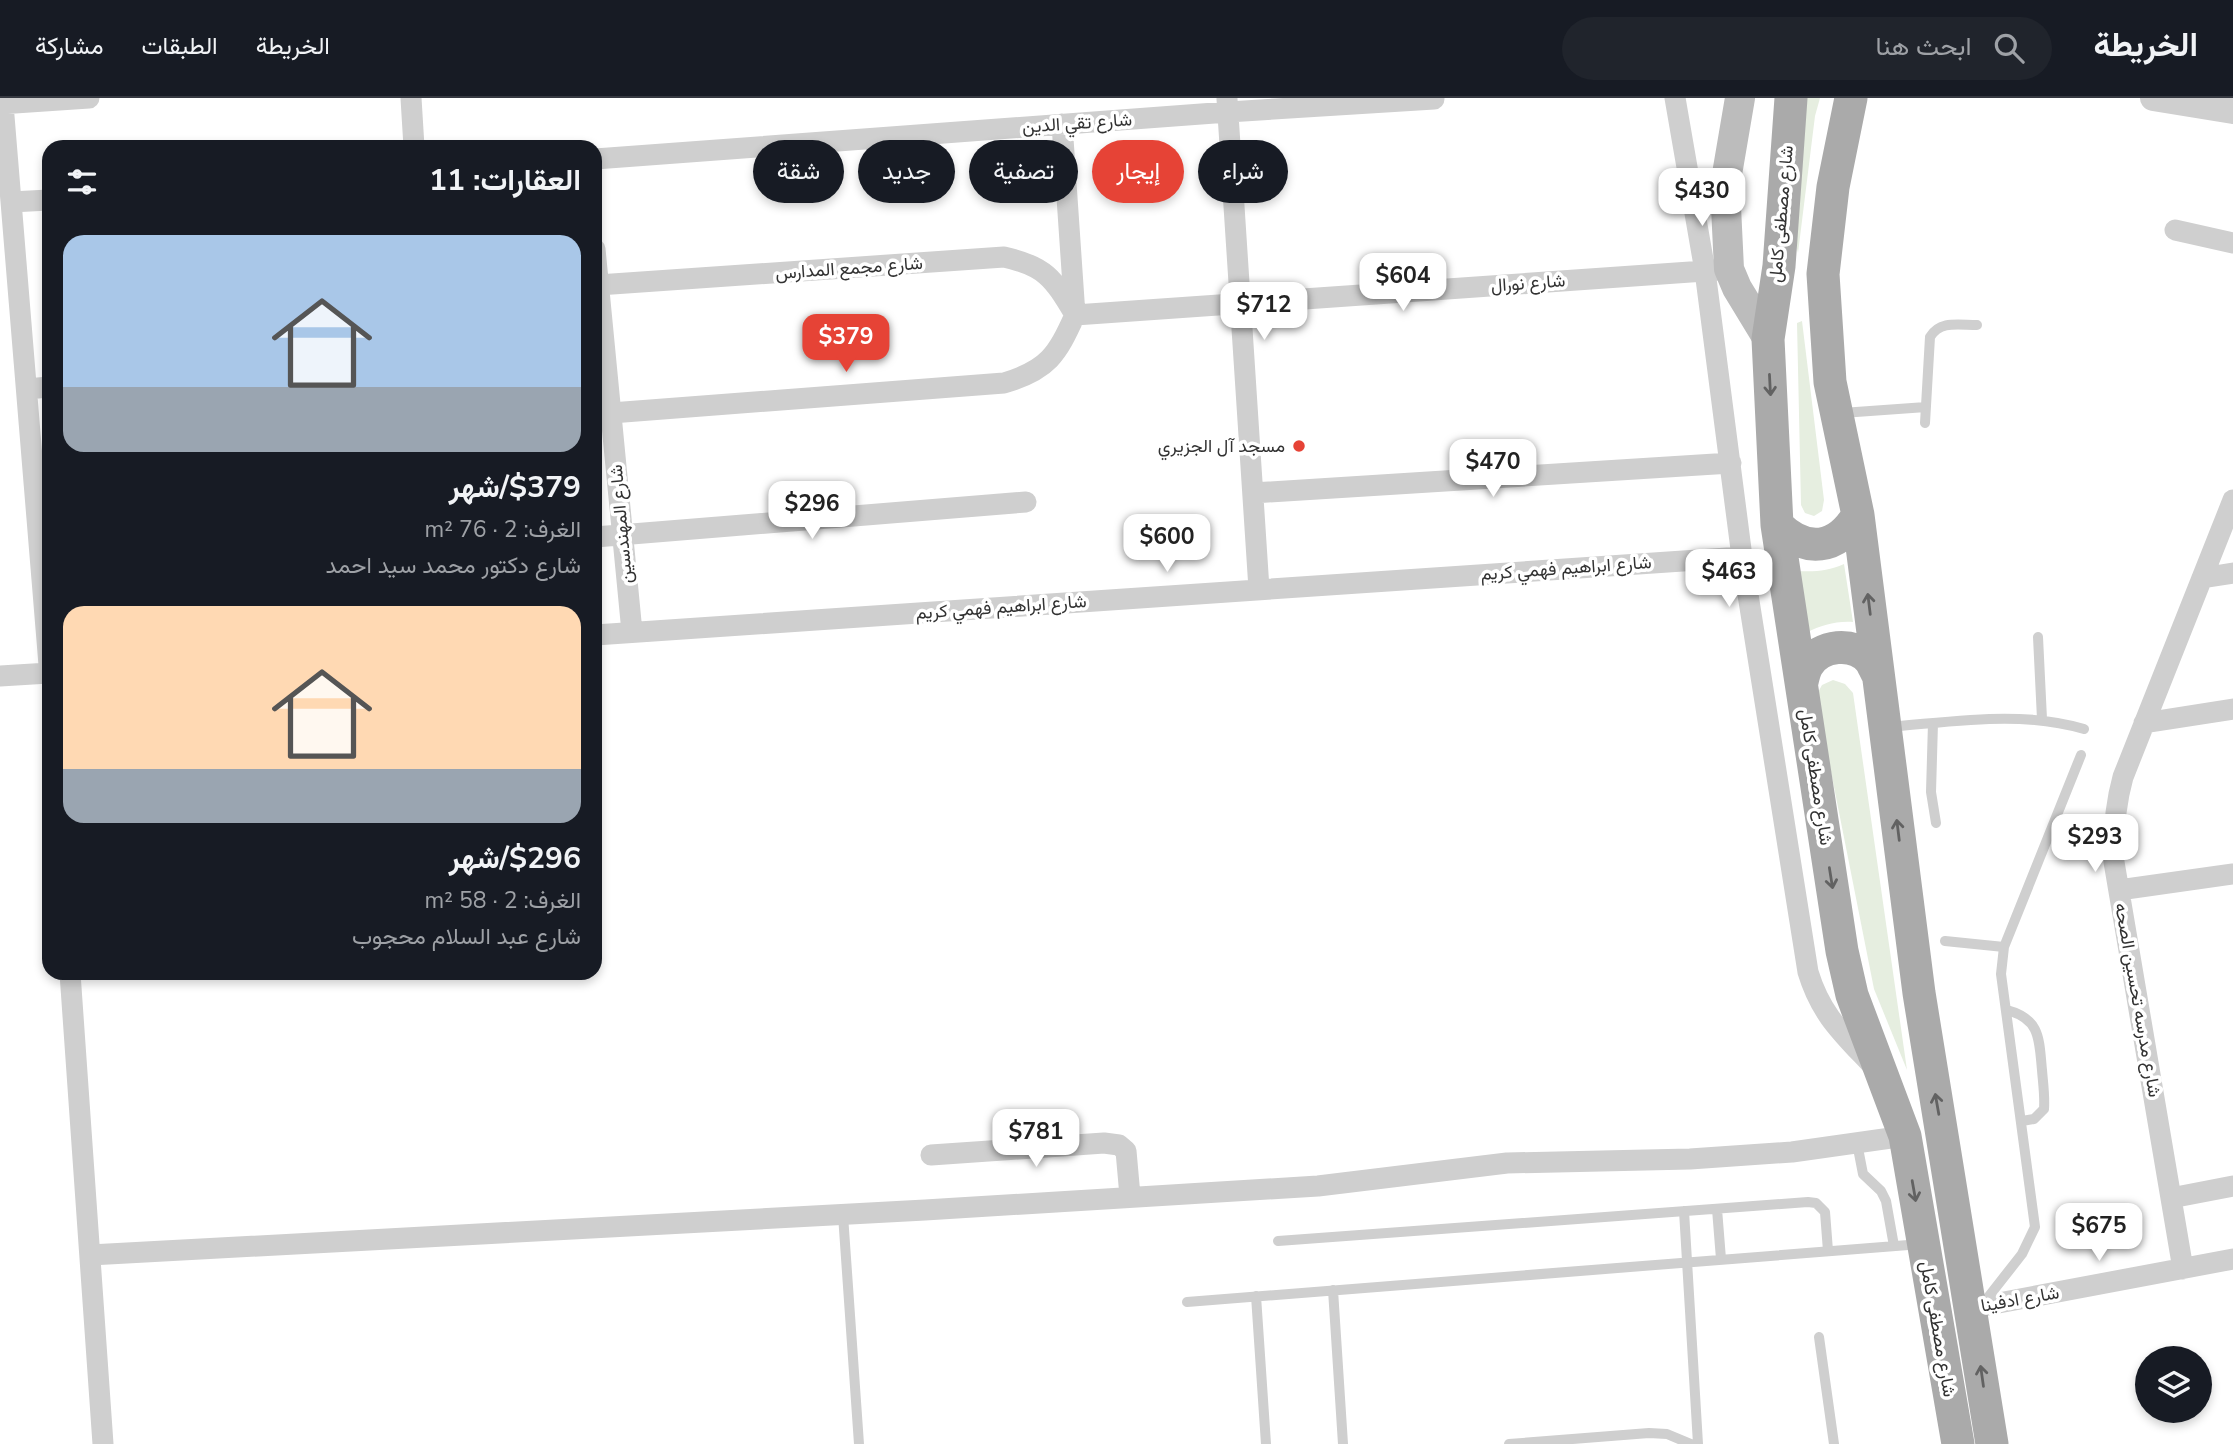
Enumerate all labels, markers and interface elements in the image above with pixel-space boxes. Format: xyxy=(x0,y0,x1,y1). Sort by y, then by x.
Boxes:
search box xyxy=(1562,17,2052,80)
text: الخريطة xyxy=(2094,23,2198,68)
text: ابحث هنا xyxy=(1876,29,1972,64)
icon: search xyxy=(1990,29,2028,67)
text: مشاركة xyxy=(35,30,103,62)
text: الطبقات xyxy=(141,30,218,62)
text: الخريطة xyxy=(256,30,330,62)
street label: شارع تقي الدين xyxy=(1021,107,1133,142)
chip: شقة xyxy=(753,140,844,203)
chip: جديد xyxy=(858,140,955,203)
chip: تصفية xyxy=(969,140,1078,203)
chip: إيجار xyxy=(1092,140,1184,203)
chip: شراء xyxy=(1198,140,1288,203)
street label: شارع مصطفى كامل xyxy=(1763,144,1799,284)
text: العقارات: 11 xyxy=(429,160,581,201)
icon: filters xyxy=(63,163,101,201)
pin: $430 xyxy=(1661,169,1743,228)
text: $430 xyxy=(1674,175,1730,206)
street label: شارع مجمع المدارس xyxy=(774,251,924,285)
pin: $604 xyxy=(1362,254,1444,313)
text: $604 xyxy=(1375,260,1431,291)
street label: شارع نورال xyxy=(1490,268,1566,298)
icon: home xyxy=(259,280,385,406)
pin: $712 xyxy=(1223,282,1305,342)
text: $712 xyxy=(1236,289,1292,320)
pin: $379 xyxy=(805,314,887,374)
text: $379 xyxy=(818,321,874,352)
one-way arrow xyxy=(1763,374,1776,397)
place label: مسجد آل الجزيري xyxy=(1158,434,1285,461)
marker: مسجد آل الجزيري xyxy=(1291,438,1307,454)
pin: $470 xyxy=(1452,440,1534,499)
text: $470 xyxy=(1465,446,1521,477)
street label: شارع المهندسين xyxy=(604,463,638,585)
text: $379/شهر xyxy=(449,467,581,508)
pin: $296 xyxy=(771,482,853,541)
text: $296 xyxy=(784,488,840,519)
text: الغرف: 2 · 76 m² xyxy=(425,514,581,545)
pin: $600 xyxy=(1126,514,1208,574)
text: $600 xyxy=(1139,521,1195,552)
text: شارع دكتور محمد سيد احمد xyxy=(326,550,581,581)
street label: شارع ابراهيم فهمي كريم xyxy=(1480,550,1653,589)
pin: $463 xyxy=(1688,550,1770,609)
text: $463 xyxy=(1701,556,1757,587)
street label: شارع ابراهيم فهمي كريم xyxy=(915,589,1088,628)
one-way arrow xyxy=(1862,594,1875,616)
icon: home xyxy=(259,651,385,777)
street label: شارع مصطفى كامل xyxy=(1793,707,1839,847)
pin: $293 xyxy=(2054,814,2136,874)
one-way arrow xyxy=(1891,819,1904,842)
text: $293 xyxy=(2067,821,2123,852)
text: $296/شهر xyxy=(449,838,581,879)
one-way arrow xyxy=(1825,866,1838,889)
text: الغرف: 2 · 58 m² xyxy=(425,885,581,916)
street label: شارع مدرسه تحسين الصحه xyxy=(2109,901,2167,1099)
text: شارع عبد السلام محجوب xyxy=(352,921,581,952)
one-way arrow xyxy=(1930,1093,1943,1116)
pin: $781 xyxy=(995,1110,1077,1169)
text: $781 xyxy=(1008,1116,1064,1147)
one-way arrow xyxy=(1908,1179,1921,1202)
pin: $675 xyxy=(2058,1204,2140,1263)
text: $675 xyxy=(2071,1210,2127,1241)
street label: شارع مصطفى كامل xyxy=(1914,1259,1962,1399)
street label: شارع ادفينا xyxy=(1979,1280,2061,1318)
map controls xyxy=(2135,1346,2212,1423)
button: layers xyxy=(2135,1346,2212,1423)
one-way arrow xyxy=(1975,1366,1988,1388)

